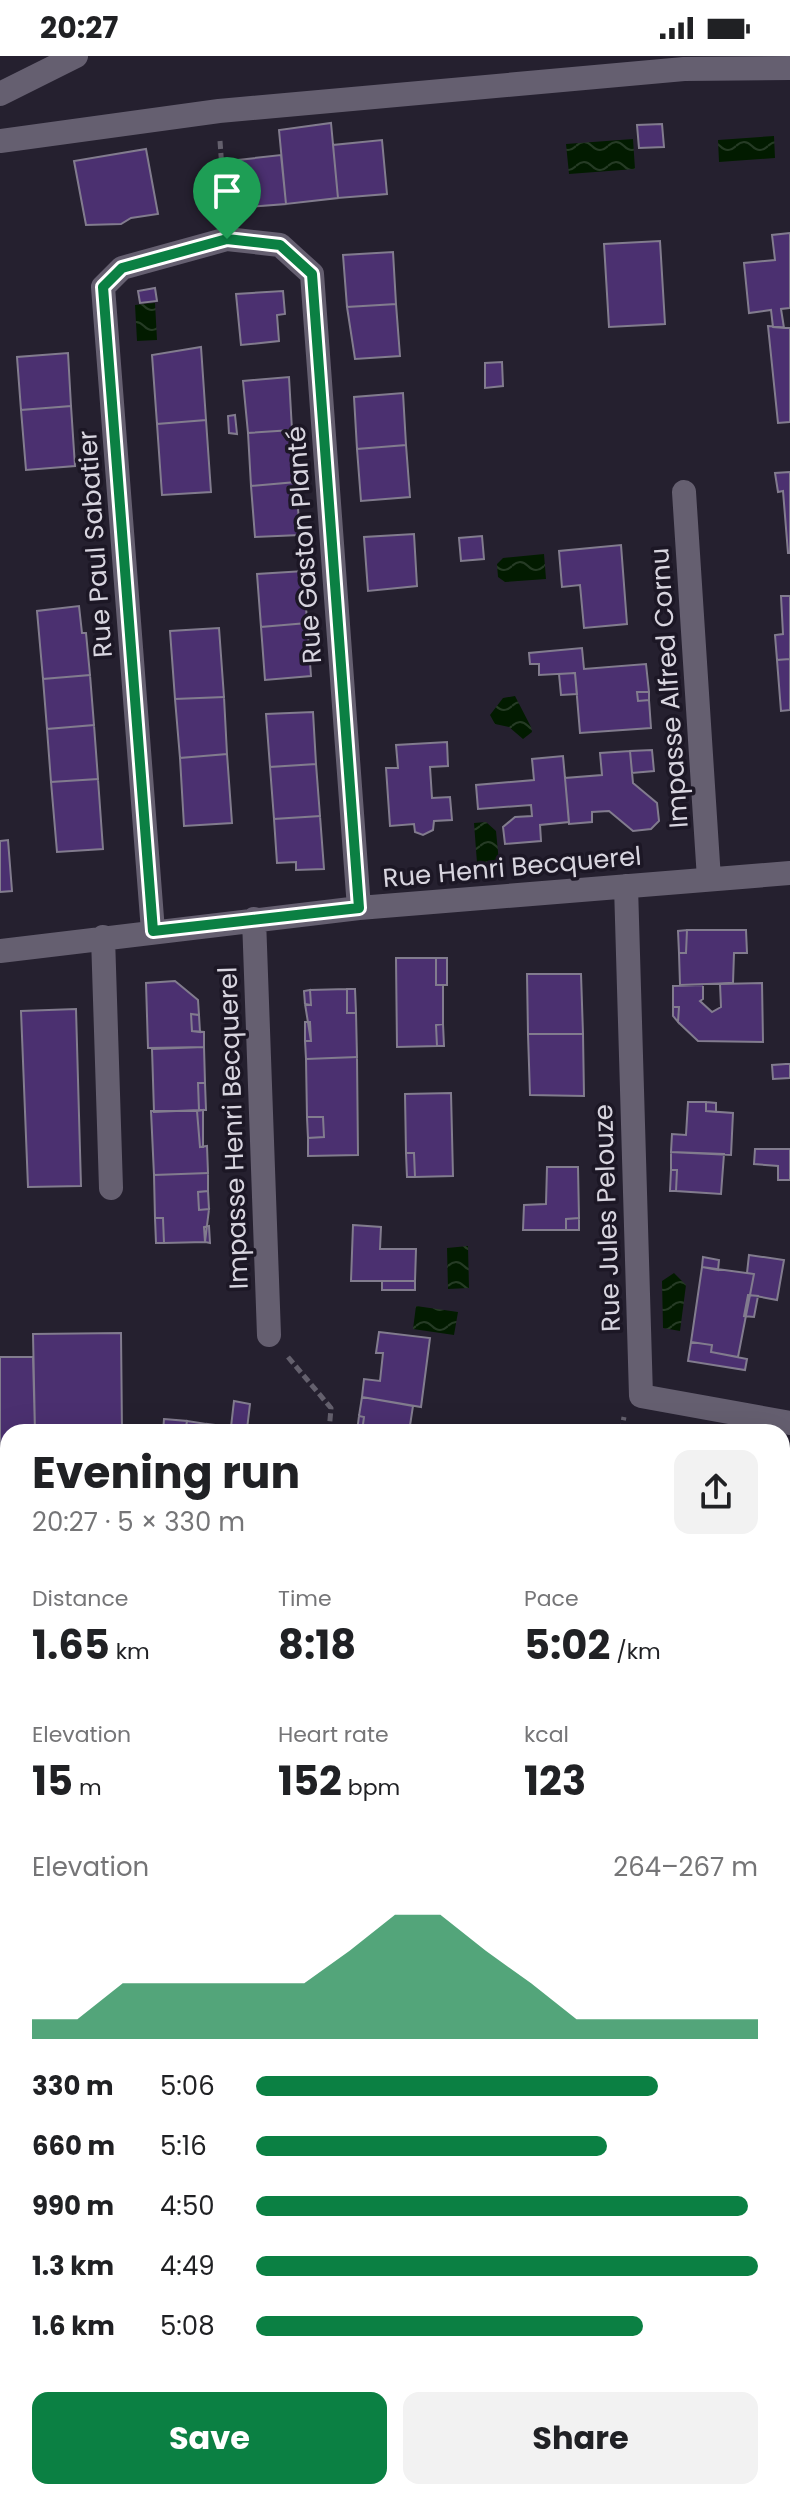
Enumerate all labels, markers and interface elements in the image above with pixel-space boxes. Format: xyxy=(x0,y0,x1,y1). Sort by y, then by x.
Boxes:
text: 20:27 xyxy=(40,6,118,49)
pin xyxy=(193,157,261,239)
icon: arrive xyxy=(205,169,249,213)
street label: Rue Gaston Planté xyxy=(278,425,330,665)
street label: Rue Paul Sabatier xyxy=(69,429,121,659)
street label: Impasse Alfred Cornu xyxy=(641,547,697,829)
street label: Rue Henri Becquerel xyxy=(381,838,643,896)
street label: Impasse Henri Becquerel xyxy=(209,966,257,1290)
street label: Rue Jules Pelouze xyxy=(585,1104,629,1332)
text: Evening run xyxy=(32,1442,300,1503)
button: share xyxy=(674,1450,758,1534)
text: 20:27 · 5 × 330 m xyxy=(32,1504,245,1540)
text: Distance xyxy=(32,1583,128,1614)
text: Time xyxy=(278,1583,332,1614)
text: Pace xyxy=(524,1583,579,1614)
text: 1.65 xyxy=(32,1617,110,1673)
text: 8:18 xyxy=(278,1617,356,1673)
text: 5:02 xyxy=(524,1617,610,1673)
text: km xyxy=(110,1636,150,1667)
text: /km xyxy=(610,1636,661,1667)
text: Elevation xyxy=(32,1719,131,1750)
text: Heart rate xyxy=(278,1719,389,1750)
text: kcal xyxy=(524,1719,569,1750)
text: 15 xyxy=(32,1753,73,1809)
text: 152 xyxy=(278,1753,342,1809)
text: 123 xyxy=(524,1753,586,1809)
text: m xyxy=(73,1772,102,1803)
text: bpm xyxy=(342,1772,400,1803)
text: Elevation xyxy=(32,1849,149,1885)
text: 264–267 m xyxy=(613,1849,758,1885)
text: 330 m xyxy=(32,2068,113,2104)
text: 5:06 xyxy=(160,2068,215,2104)
text: 660 m xyxy=(32,2128,115,2164)
text: 5:16 xyxy=(160,2128,207,2164)
text: 990 m xyxy=(32,2188,114,2224)
text: 4:50 xyxy=(160,2188,215,2224)
text: 1.3 km xyxy=(32,2248,114,2284)
text: 4:49 xyxy=(160,2248,215,2284)
text: 1.6 km xyxy=(32,2308,115,2344)
text: 5:08 xyxy=(160,2308,215,2344)
button: Save xyxy=(32,2392,387,2484)
button: Share xyxy=(403,2392,758,2484)

